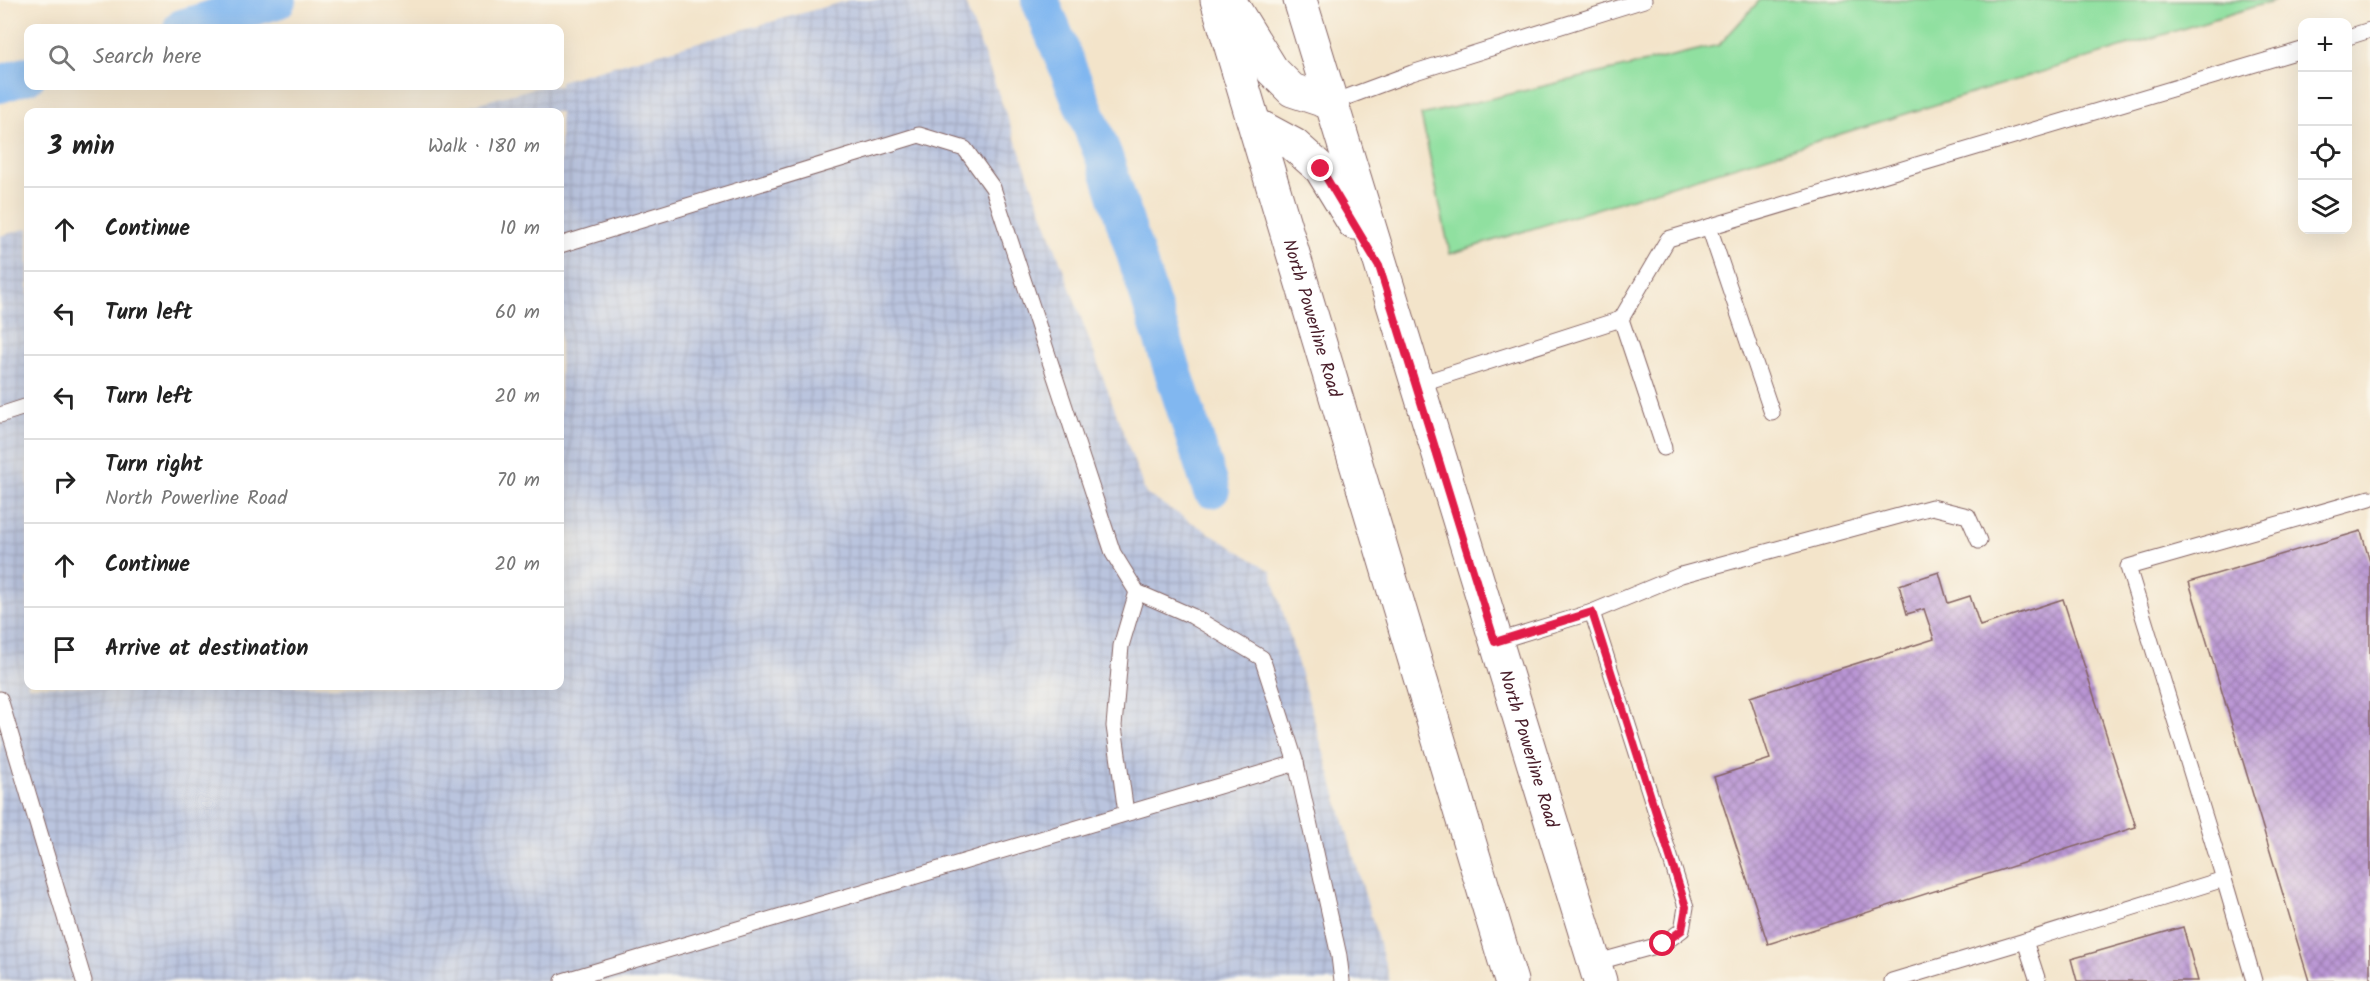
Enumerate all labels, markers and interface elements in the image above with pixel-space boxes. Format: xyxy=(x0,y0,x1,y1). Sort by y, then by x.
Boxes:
map controls xyxy=(2298,18,2352,234)
button: + xyxy=(2298,18,2352,72)
search box xyxy=(24,24,564,90)
text: Search here xyxy=(93,40,201,75)
icon: search xyxy=(45,41,78,74)
button: − xyxy=(2298,72,2352,126)
text: 3 min xyxy=(48,126,115,168)
button: locate xyxy=(2298,126,2352,180)
text: Walk · 180 m xyxy=(428,131,540,163)
route end xyxy=(1307,155,1333,181)
button: layers xyxy=(2298,180,2352,234)
text: Continue xyxy=(105,212,190,247)
icon: ahead xyxy=(48,213,81,246)
text: 10 m xyxy=(500,213,540,245)
street label: North Powerline Road xyxy=(1273,236,1349,402)
text: Turn left xyxy=(105,296,192,331)
icon: left xyxy=(48,297,81,330)
text: 60 m xyxy=(495,297,540,329)
text: Turn left xyxy=(105,380,192,415)
icon: left xyxy=(48,381,81,414)
text: 20 m xyxy=(494,381,540,413)
text: Turn right xyxy=(105,448,203,483)
icon: right xyxy=(48,465,81,498)
text: 70 m xyxy=(497,465,540,497)
text: North Powerline Road xyxy=(105,483,287,515)
text: Continue xyxy=(105,548,190,583)
icon: ahead xyxy=(48,549,81,582)
text: 20 m xyxy=(494,549,540,581)
text: Arrive at destination xyxy=(105,632,308,667)
icon: arrive xyxy=(48,633,81,666)
street label: North Powerline Road xyxy=(1490,667,1566,833)
route start xyxy=(1649,930,1675,956)

